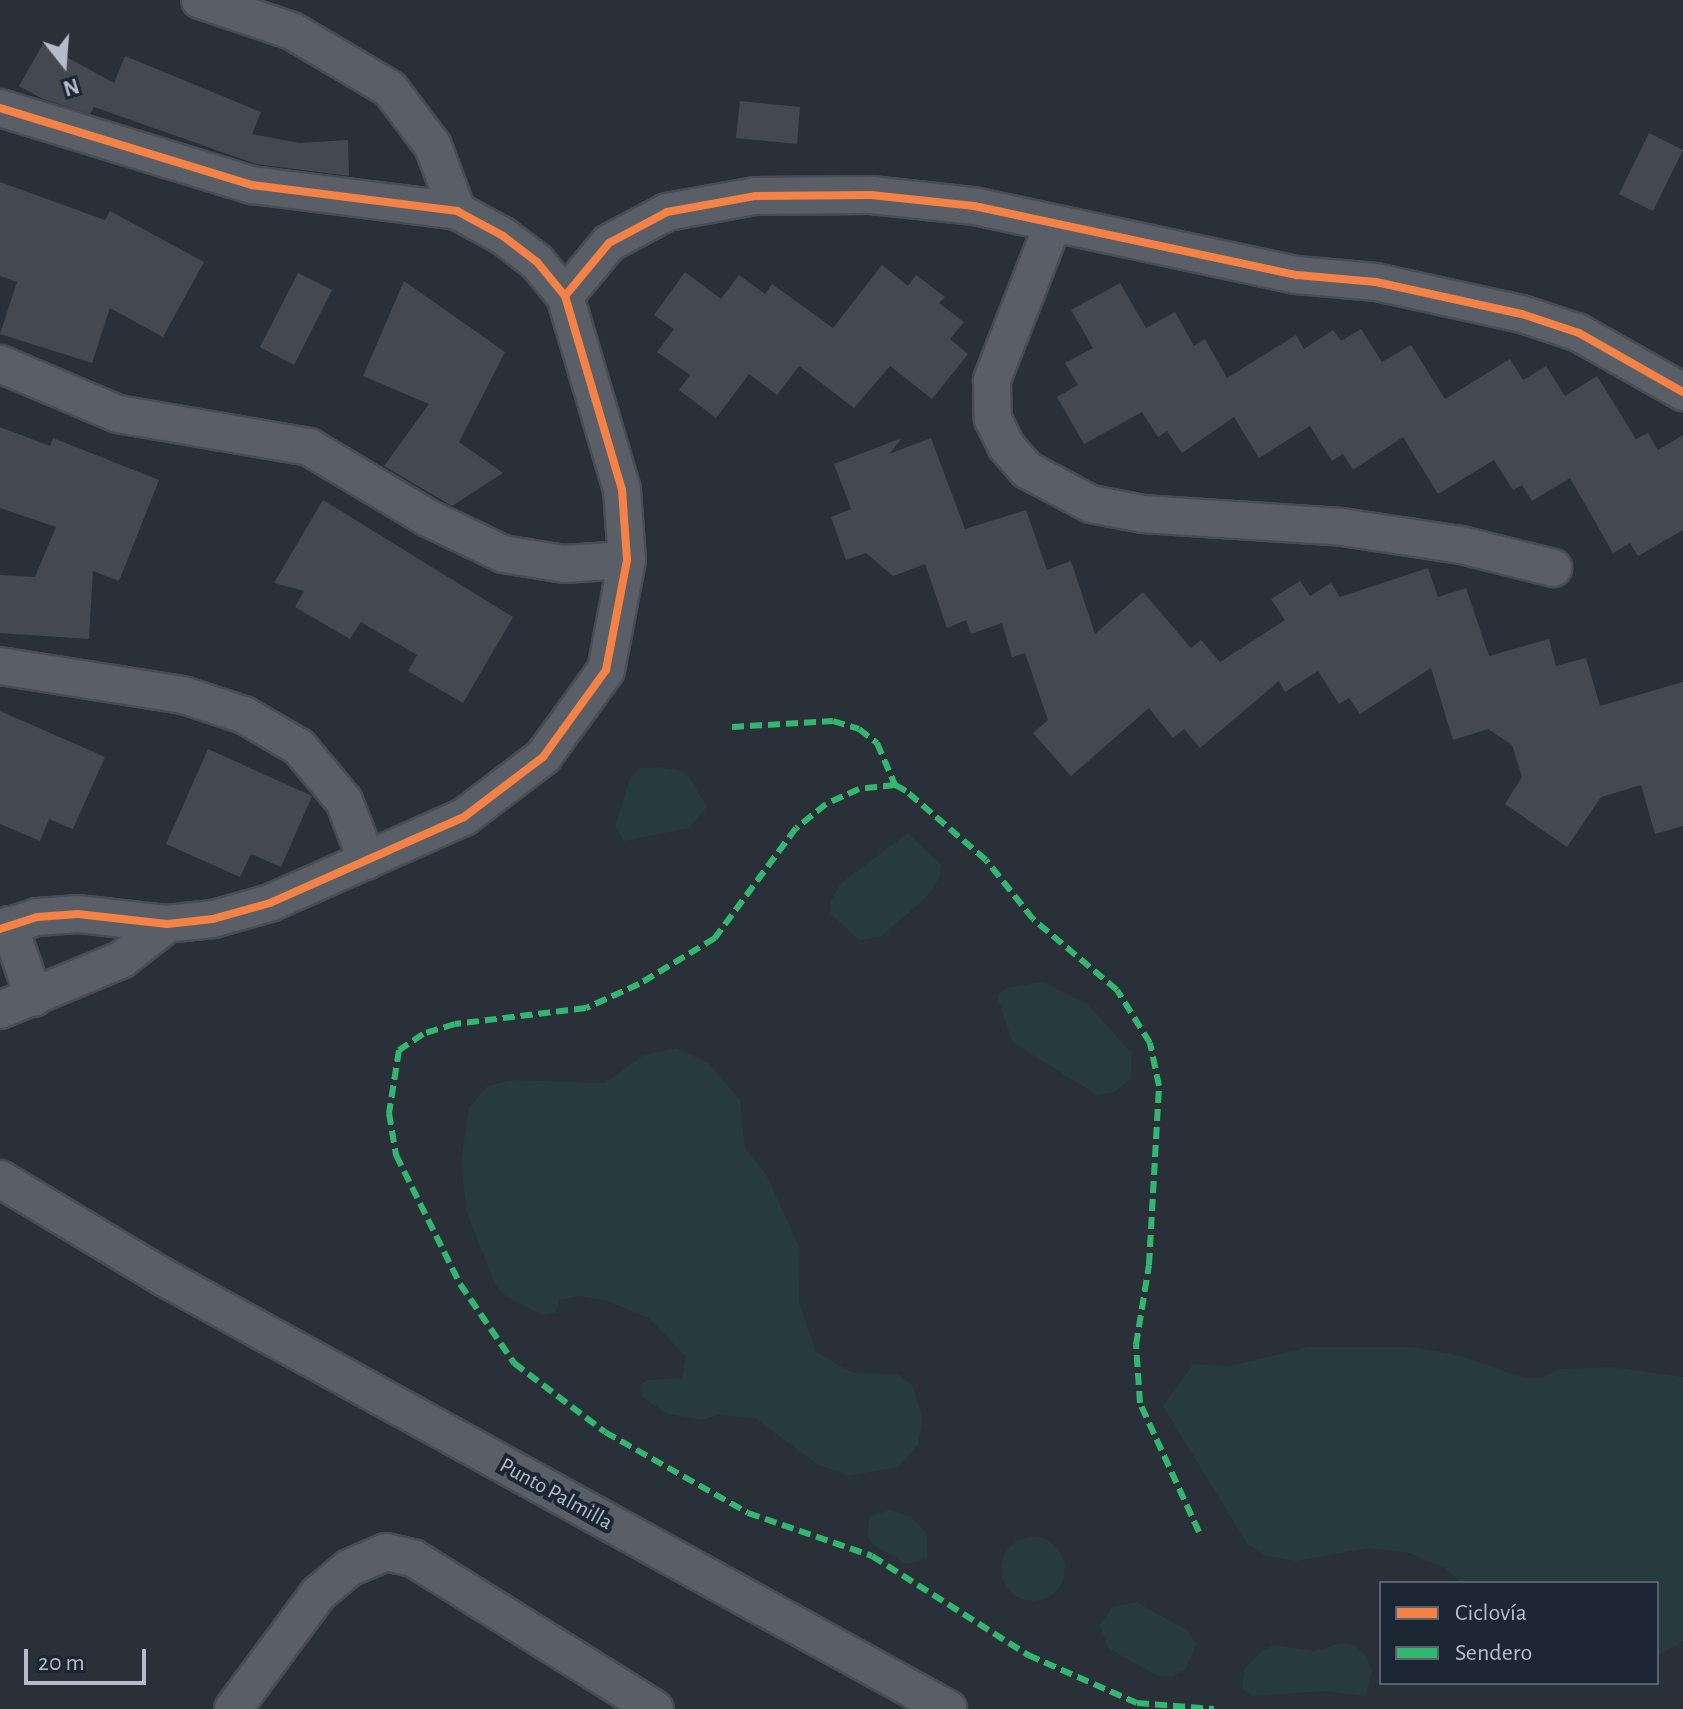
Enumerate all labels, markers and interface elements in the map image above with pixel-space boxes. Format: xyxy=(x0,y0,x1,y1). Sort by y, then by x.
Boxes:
north arrow xyxy=(24,24,104,104)
text: N xyxy=(60,74,82,100)
street label: Punto Palmilla xyxy=(495,1452,617,1536)
legend xyxy=(1379,1581,1659,1685)
text: Ciclovía xyxy=(1455,1601,1527,1625)
scale bar xyxy=(28,1633,150,1683)
text: Sendero xyxy=(1455,1641,1532,1665)
text: 20 m xyxy=(38,1651,85,1675)

